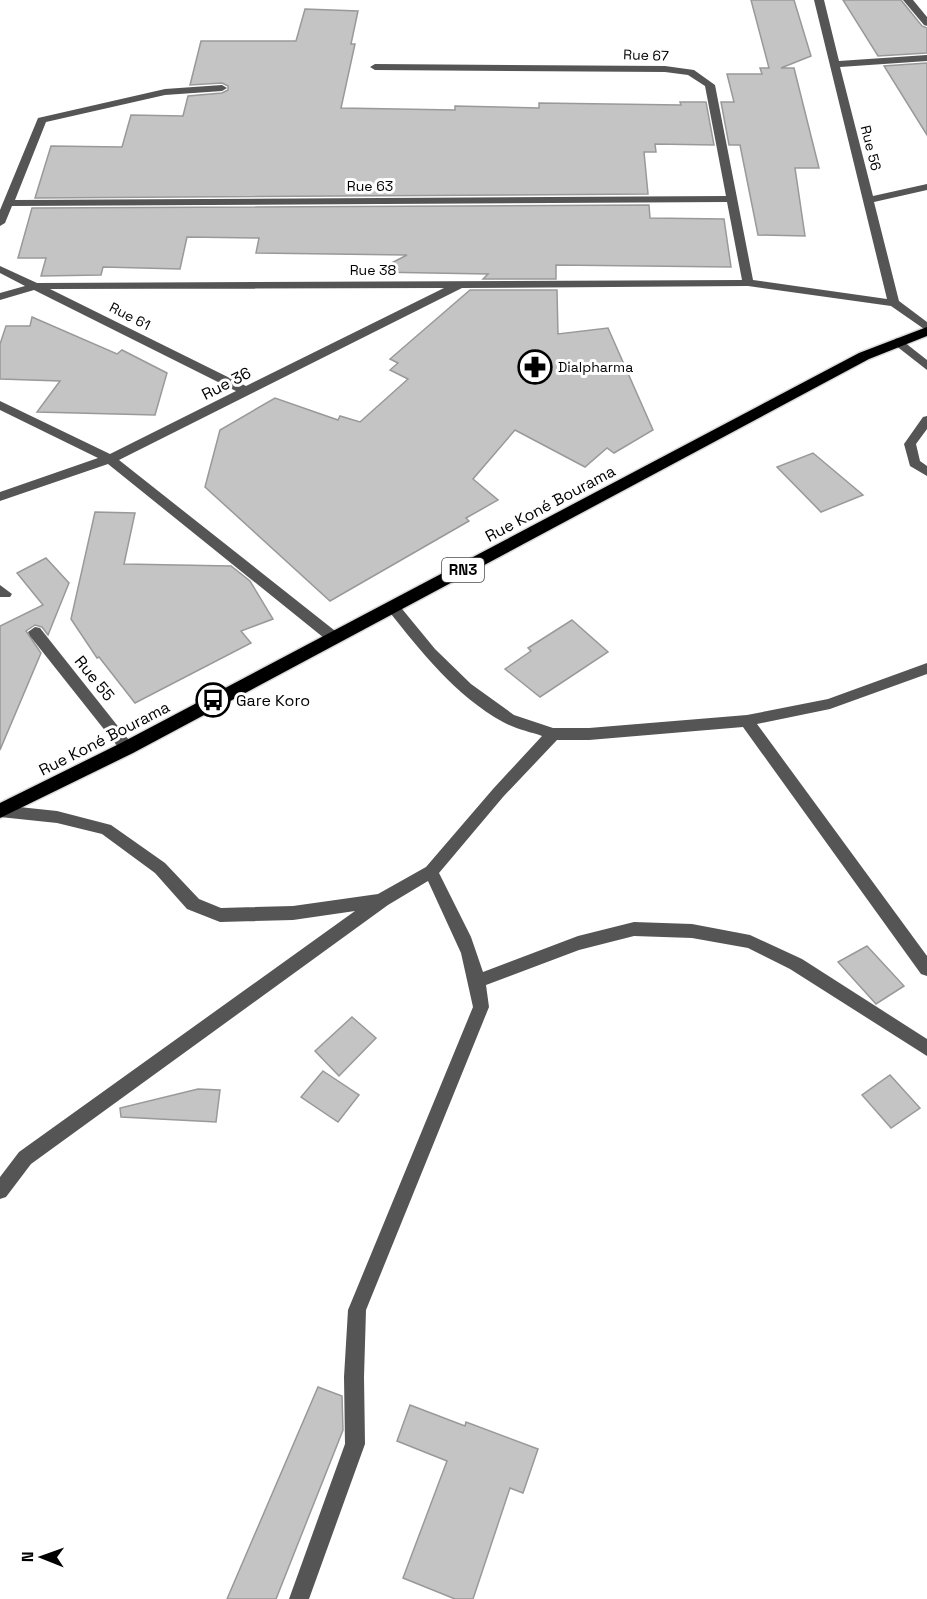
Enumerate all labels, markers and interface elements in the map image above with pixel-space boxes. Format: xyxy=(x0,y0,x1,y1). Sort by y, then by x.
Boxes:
street label: Rue 67 xyxy=(623,45,669,65)
street label: Rue 56 xyxy=(857,123,885,173)
street label: Rue 63 xyxy=(347,177,393,195)
street label: Rue 38 xyxy=(350,261,397,279)
street label: Rue 61 xyxy=(106,298,154,334)
pharmacy icon: Dialpharma xyxy=(517,349,553,385)
place label: Dialpharma xyxy=(558,358,633,376)
street label: Rue 36 xyxy=(198,362,255,405)
street label: Rue Koné Bourama xyxy=(482,460,619,547)
road number: RN3 xyxy=(442,558,484,582)
street label: Rue 55 xyxy=(70,651,119,705)
bus stop icon: Gare Koro xyxy=(195,682,231,718)
place label: Gare Koro xyxy=(236,690,310,711)
street label: Rue Koné Bourama xyxy=(35,696,173,781)
north arrow xyxy=(12,1527,72,1587)
text: N xyxy=(17,1551,38,1562)

